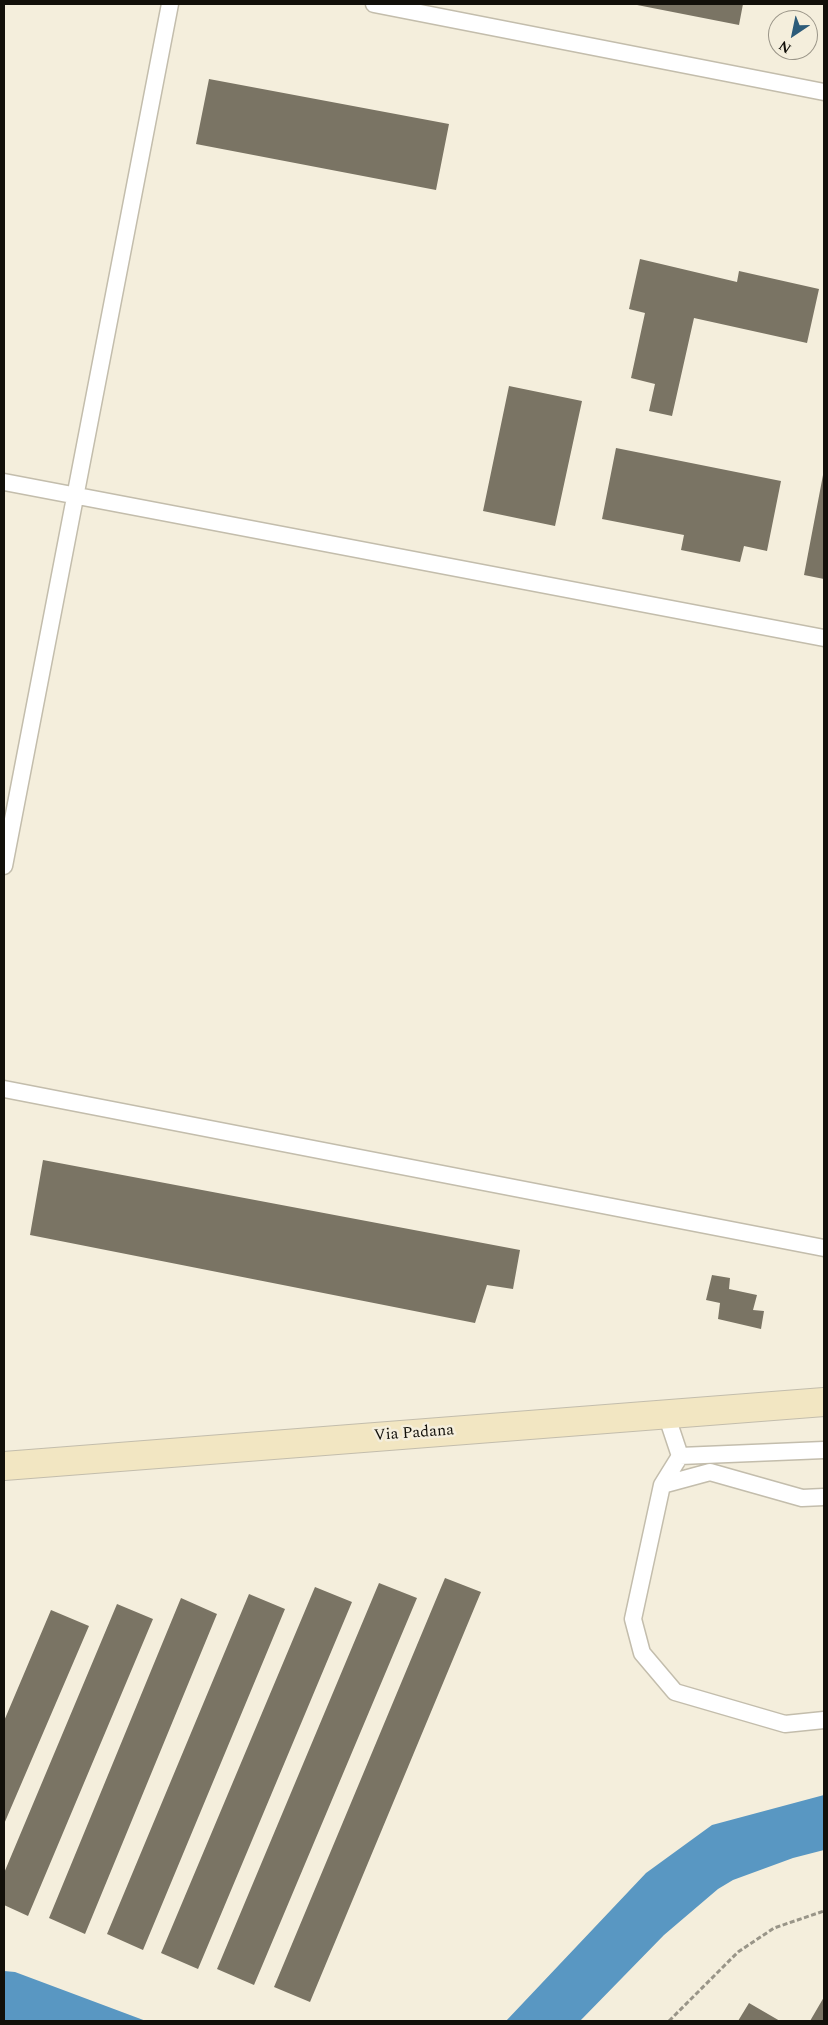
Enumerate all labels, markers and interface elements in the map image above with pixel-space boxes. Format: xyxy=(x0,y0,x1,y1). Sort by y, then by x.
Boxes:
north arrow xyxy=(768,10,818,60)
text: N xyxy=(774,35,796,59)
street label: Via Padana xyxy=(373,1422,455,1446)

